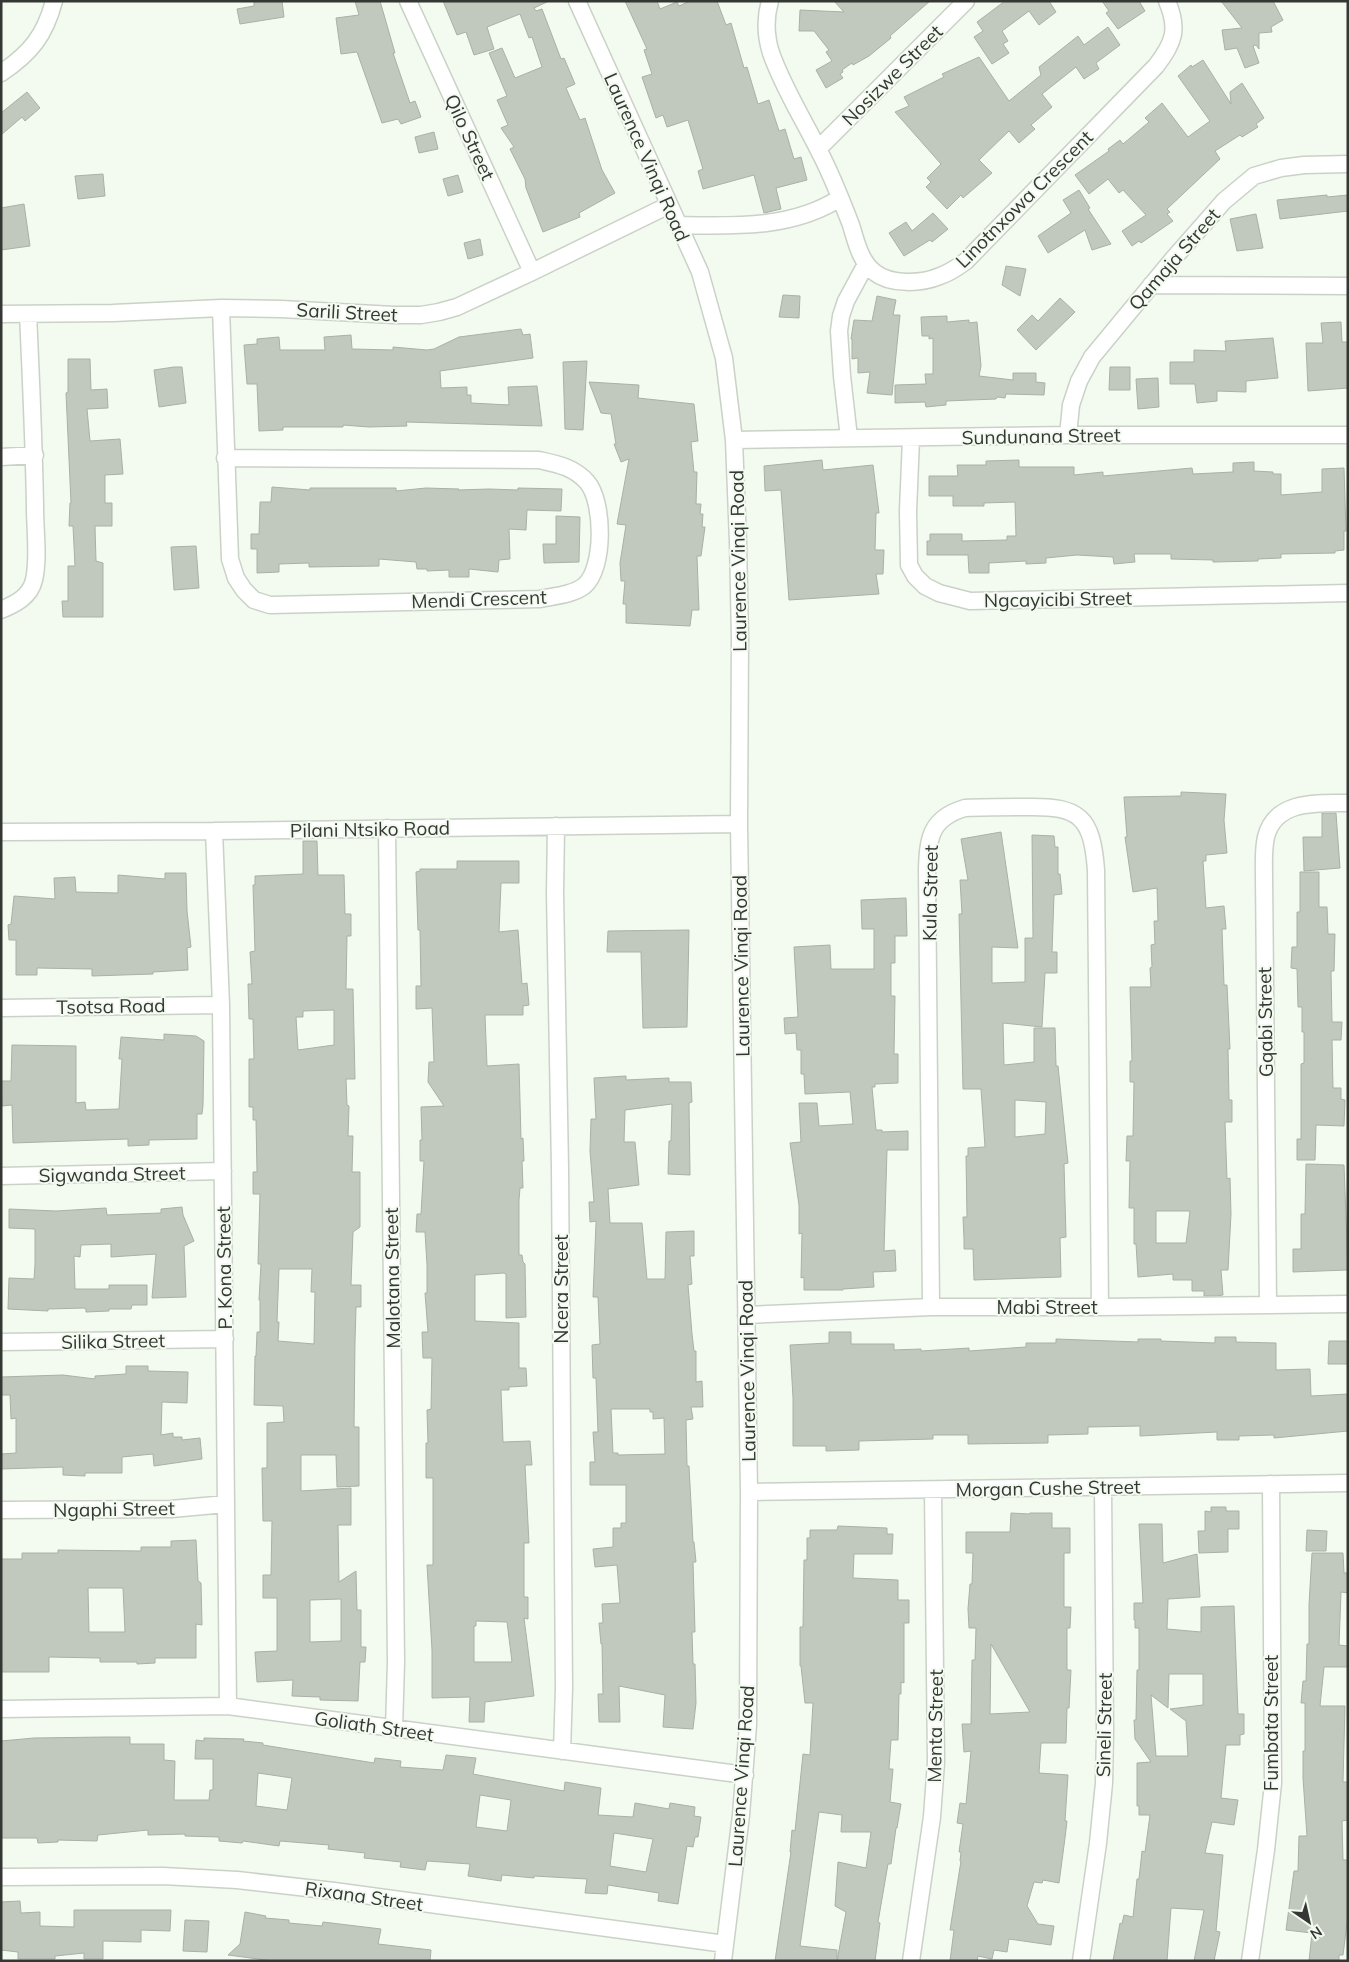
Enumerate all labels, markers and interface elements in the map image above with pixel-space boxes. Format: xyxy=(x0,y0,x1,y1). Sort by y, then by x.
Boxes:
street label: Nosizwe Street xyxy=(837,19,948,130)
street label: Laurence Vinqi Road xyxy=(599,69,695,245)
street label: Qilo Street xyxy=(440,90,500,184)
street label: Linotnxowa Crescent xyxy=(950,125,1098,273)
street label: Qamaja Street xyxy=(1123,203,1225,315)
street label: Sarili Street xyxy=(296,297,399,327)
street label: Sundunana Street xyxy=(961,423,1121,449)
street label: Laurence Vinqi Road xyxy=(724,470,752,652)
street label: Mendi Crescent xyxy=(411,585,547,613)
street label: Ngcayicibi Street xyxy=(984,586,1133,612)
street label: Pilani Ntsiko Road xyxy=(290,816,450,842)
street label: Kula Street xyxy=(917,844,943,941)
street label: Laurence Vinqi Road xyxy=(727,875,755,1057)
street label: Gqabi Street xyxy=(1252,966,1278,1077)
street label: Tsotsa Road xyxy=(56,993,166,1019)
street label: Sigwanda Street xyxy=(38,1161,186,1187)
street label: P. Kona Street xyxy=(211,1206,237,1330)
street label: Malotana Street xyxy=(379,1207,405,1349)
street label: Ncera Street xyxy=(549,1234,573,1344)
street label: Laurence Vinqi Road xyxy=(733,1280,761,1462)
street label: Mabi Street xyxy=(996,1295,1098,1319)
street label: Silika Street xyxy=(61,1328,166,1354)
street label: Morgan Cushe Street xyxy=(955,1474,1141,1502)
street label: Ngaphi Street xyxy=(53,1496,175,1522)
street label: Fumbata Street xyxy=(1259,1654,1283,1791)
street label: Menta Street xyxy=(922,1669,948,1783)
street label: Sineli Street xyxy=(1091,1672,1117,1777)
street label: Laurence Vinqi Road xyxy=(723,1684,759,1868)
street label: Goliath Street xyxy=(313,1706,436,1746)
street label: Rixana Street xyxy=(303,1876,425,1916)
north arrow xyxy=(1284,1897,1334,1947)
text: N xyxy=(1307,1922,1326,1943)

